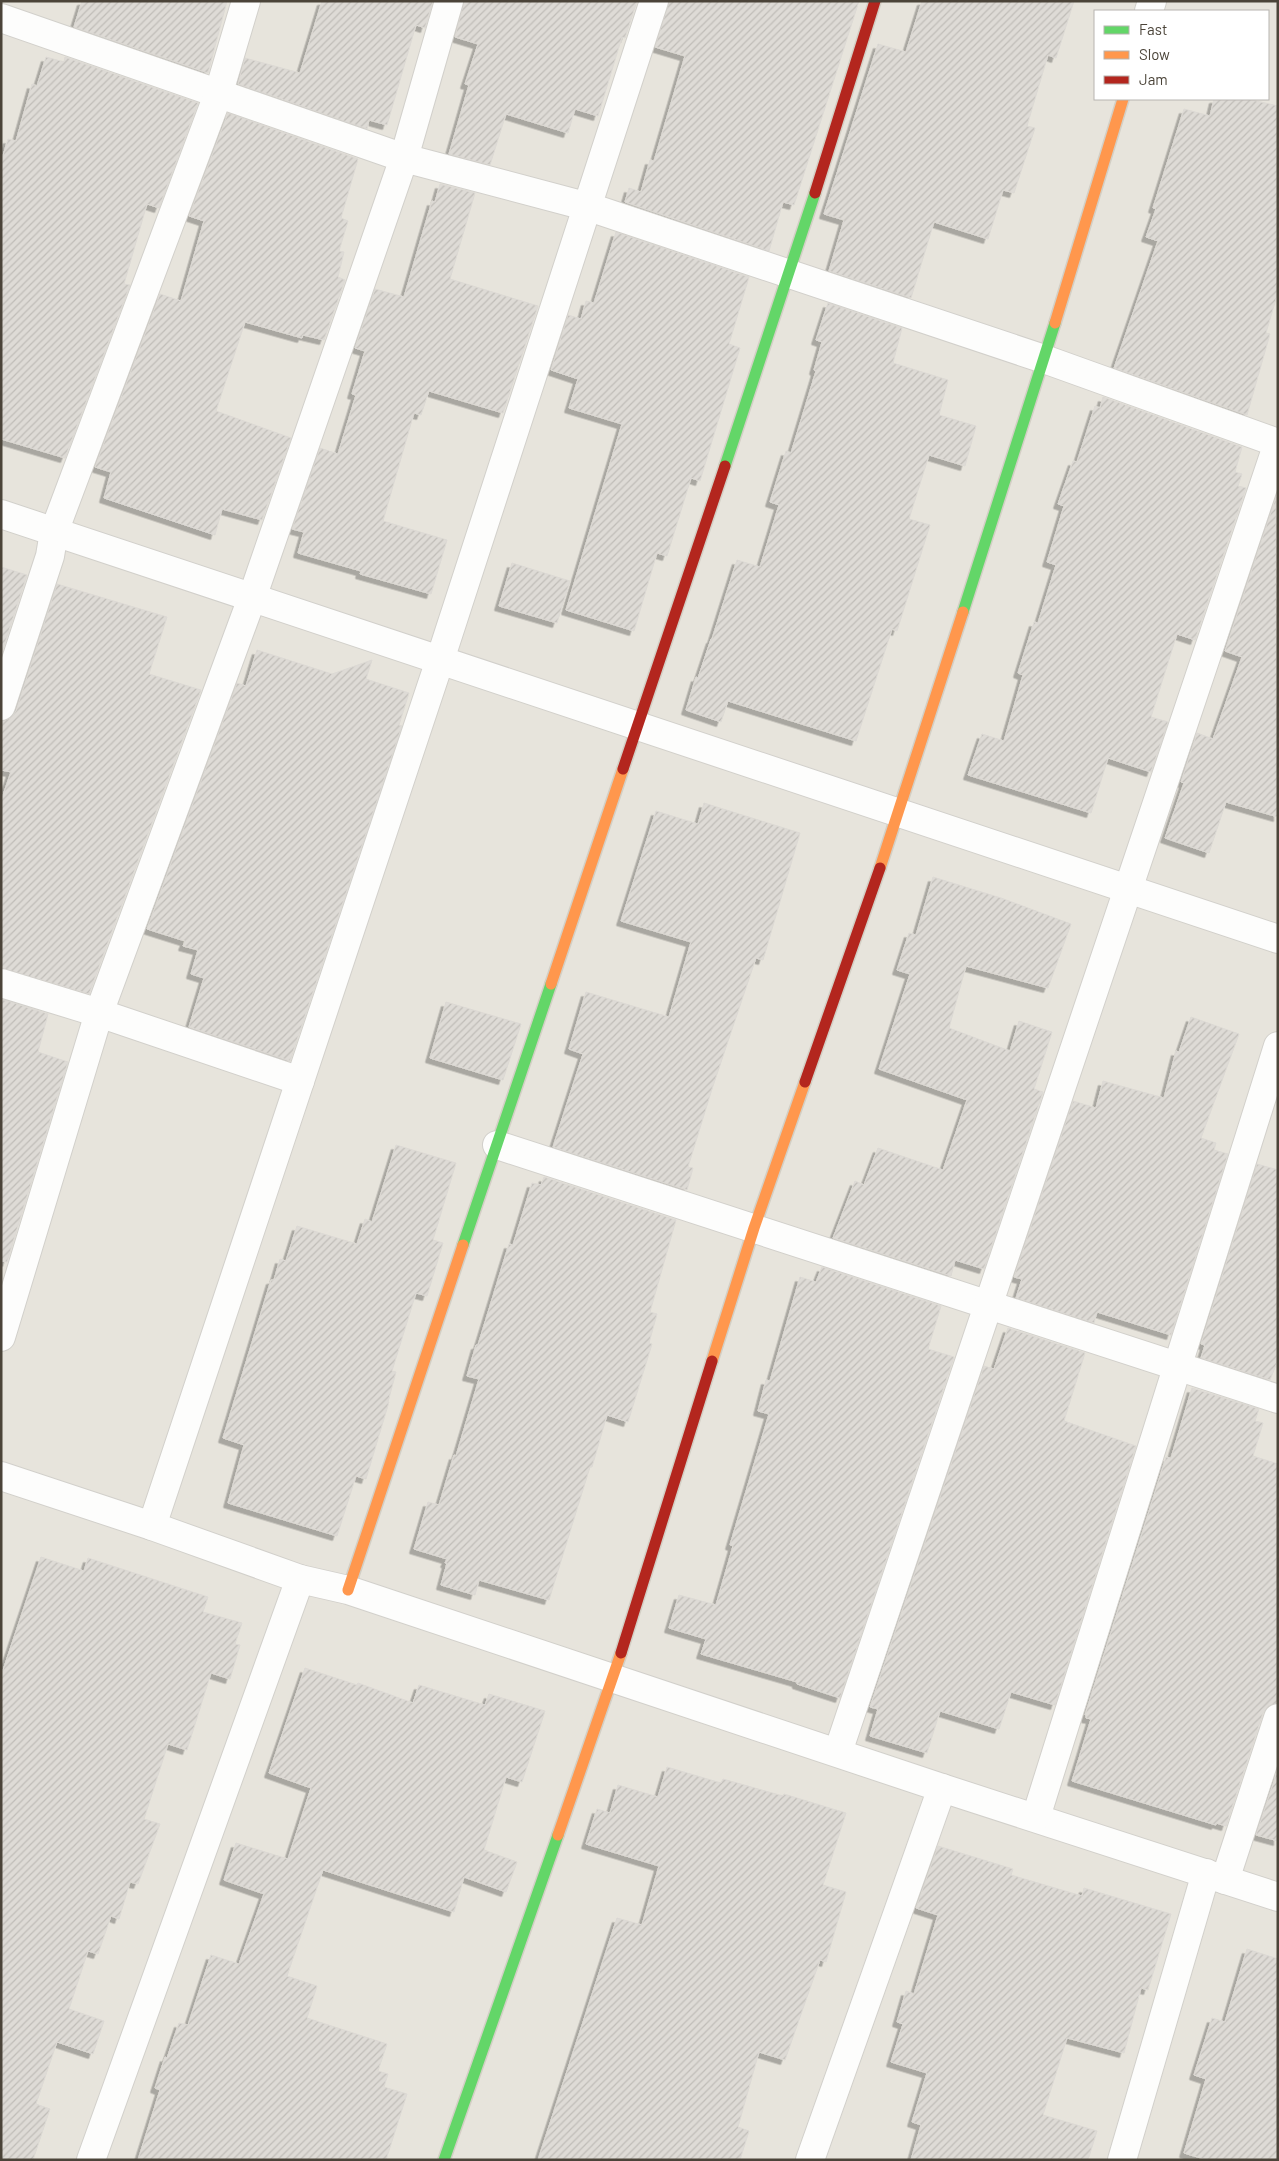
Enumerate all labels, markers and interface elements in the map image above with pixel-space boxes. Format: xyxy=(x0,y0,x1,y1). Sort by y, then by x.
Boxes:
legend xyxy=(1094,10,1269,100)
text: Fast xyxy=(1139,20,1167,38)
text: Slow xyxy=(1139,45,1170,63)
text: Jam xyxy=(1139,70,1168,88)

